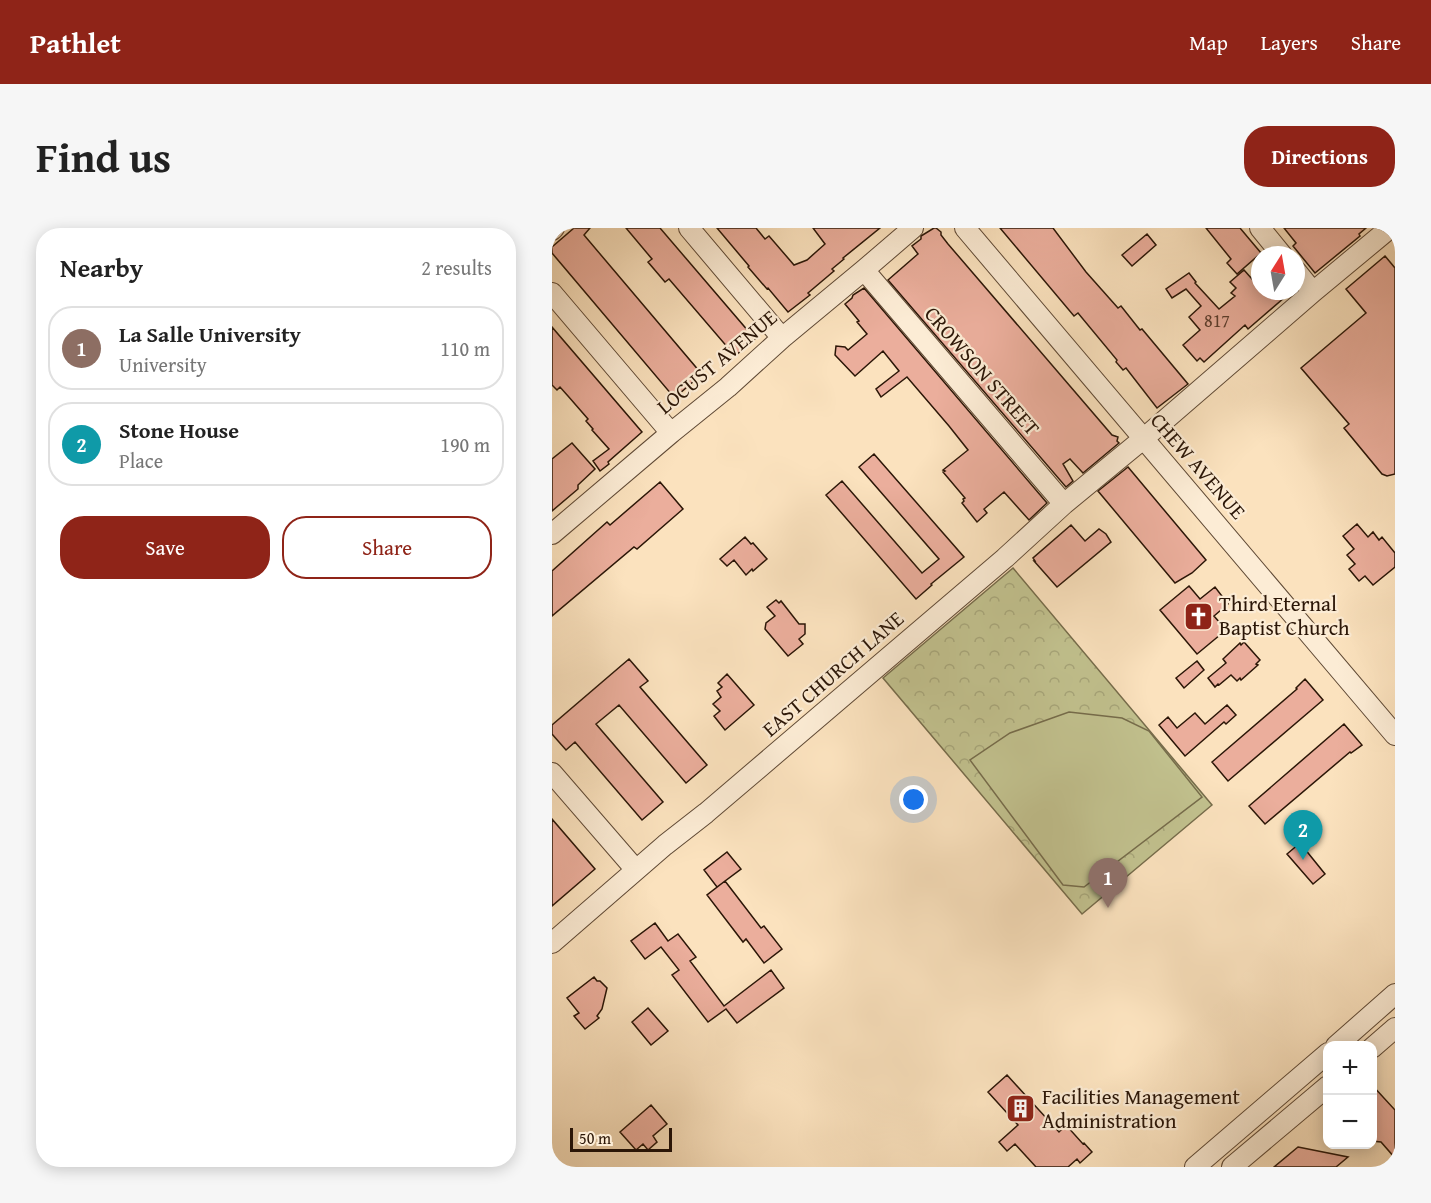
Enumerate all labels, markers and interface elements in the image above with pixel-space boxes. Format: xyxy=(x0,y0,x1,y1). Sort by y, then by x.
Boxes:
text: Pathlet xyxy=(30,22,121,63)
text: Map xyxy=(1189,27,1228,58)
text: Layers xyxy=(1261,27,1318,58)
text: Share xyxy=(1351,27,1401,58)
text: Find us xyxy=(36,126,171,187)
button: Directions xyxy=(1244,126,1395,187)
north arrow xyxy=(1251,246,1305,300)
text: Nearby xyxy=(60,248,143,287)
text: 2 results xyxy=(421,253,492,282)
street label: CROWSON STREET xyxy=(917,299,1048,442)
street label: LOCUST AVENUE xyxy=(650,302,784,421)
house number: 817 xyxy=(1204,307,1230,334)
text: La Salle University xyxy=(119,318,301,350)
text: 1 xyxy=(76,334,87,363)
text: 110 m xyxy=(440,334,490,363)
text: University xyxy=(119,350,207,379)
street label: CHEW AVENUE xyxy=(1143,406,1254,526)
text: Stone House xyxy=(119,414,239,446)
text: 2 xyxy=(76,430,87,459)
text: 190 m xyxy=(440,430,490,459)
text: Place xyxy=(119,446,163,475)
button: Save xyxy=(60,516,270,579)
button: Share xyxy=(282,516,492,579)
place label: Third Eternal Baptist Church xyxy=(1219,588,1350,643)
church icon: Third Eternal Baptist Church xyxy=(1182,600,1214,632)
street label: EAST CHURCH LANE xyxy=(755,603,911,744)
your location xyxy=(899,785,928,814)
pin: 2 xyxy=(1284,810,1323,860)
pin: 1 xyxy=(1088,858,1128,908)
map controls xyxy=(1323,1041,1377,1149)
button: + xyxy=(1323,1041,1377,1095)
place label: Facilities Management Administration xyxy=(1042,1081,1240,1136)
building icon: Facilities Management Administration xyxy=(1005,1093,1037,1125)
button: − xyxy=(1323,1095,1377,1149)
scale bar xyxy=(570,1125,672,1152)
text: 50 m xyxy=(579,1126,611,1150)

